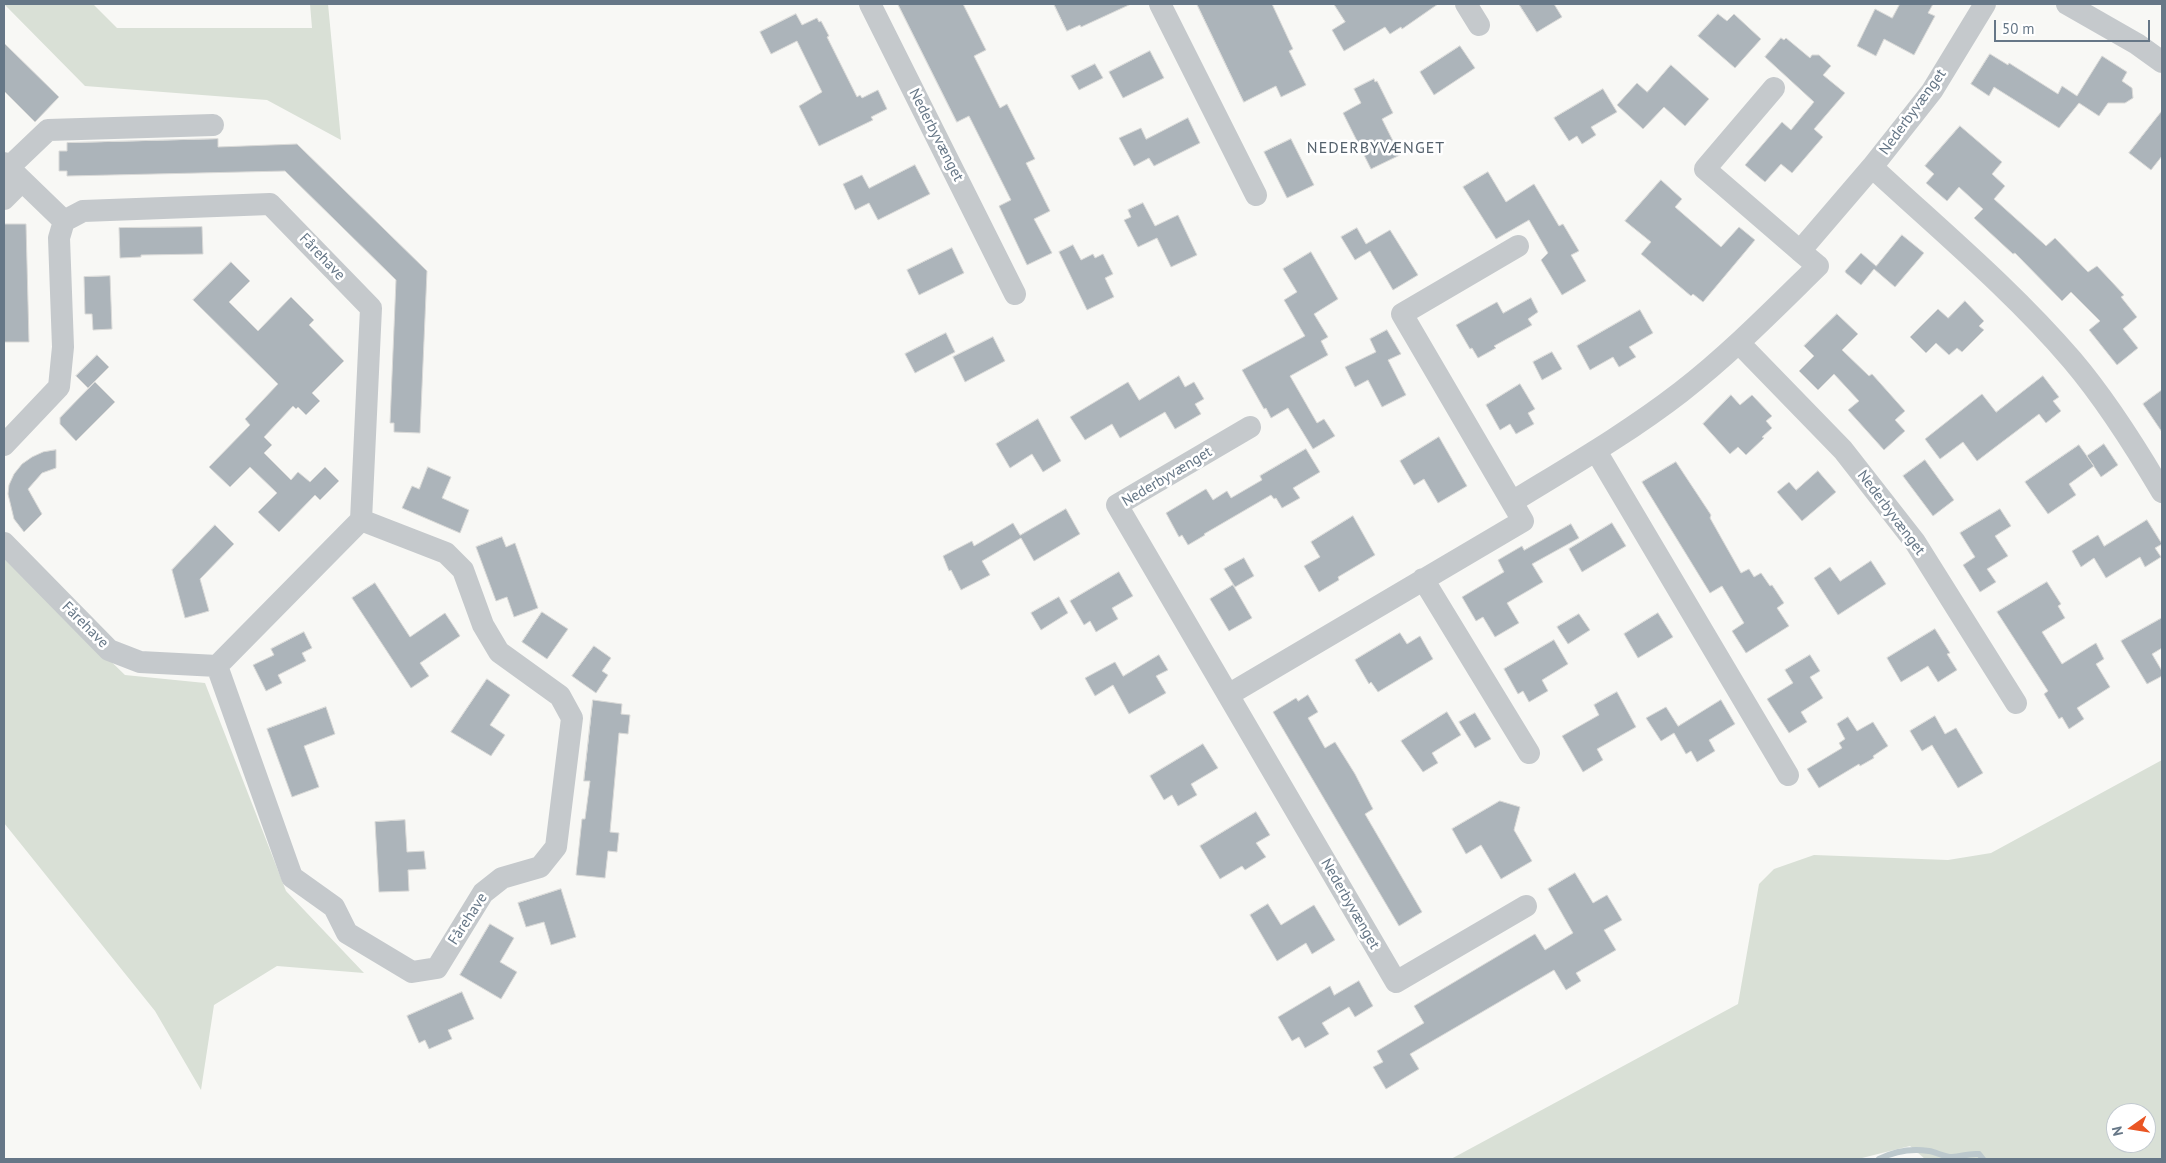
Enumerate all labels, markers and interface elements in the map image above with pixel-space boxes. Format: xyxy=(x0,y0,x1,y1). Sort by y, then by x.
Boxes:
scale bar xyxy=(1996,10,2152,42)
text: 50 m xyxy=(2002,19,2035,38)
street label: Nederbyvænget xyxy=(1876,66,1950,158)
street label: Nederbyvænget xyxy=(905,86,967,184)
district label: NEDERBYVÆNGET xyxy=(1305,138,1447,158)
street label: Fårehave xyxy=(295,230,349,284)
street label: Nederbyvænget xyxy=(1119,443,1215,511)
street label: Nederbyvænget xyxy=(1853,467,1929,559)
street label: Fårehave xyxy=(58,598,112,652)
street label: Nederbyvænget xyxy=(1317,855,1383,953)
street label: Fårehave xyxy=(445,890,491,948)
north arrow xyxy=(2106,1103,2156,1153)
text: N xyxy=(2108,1125,2127,1138)

